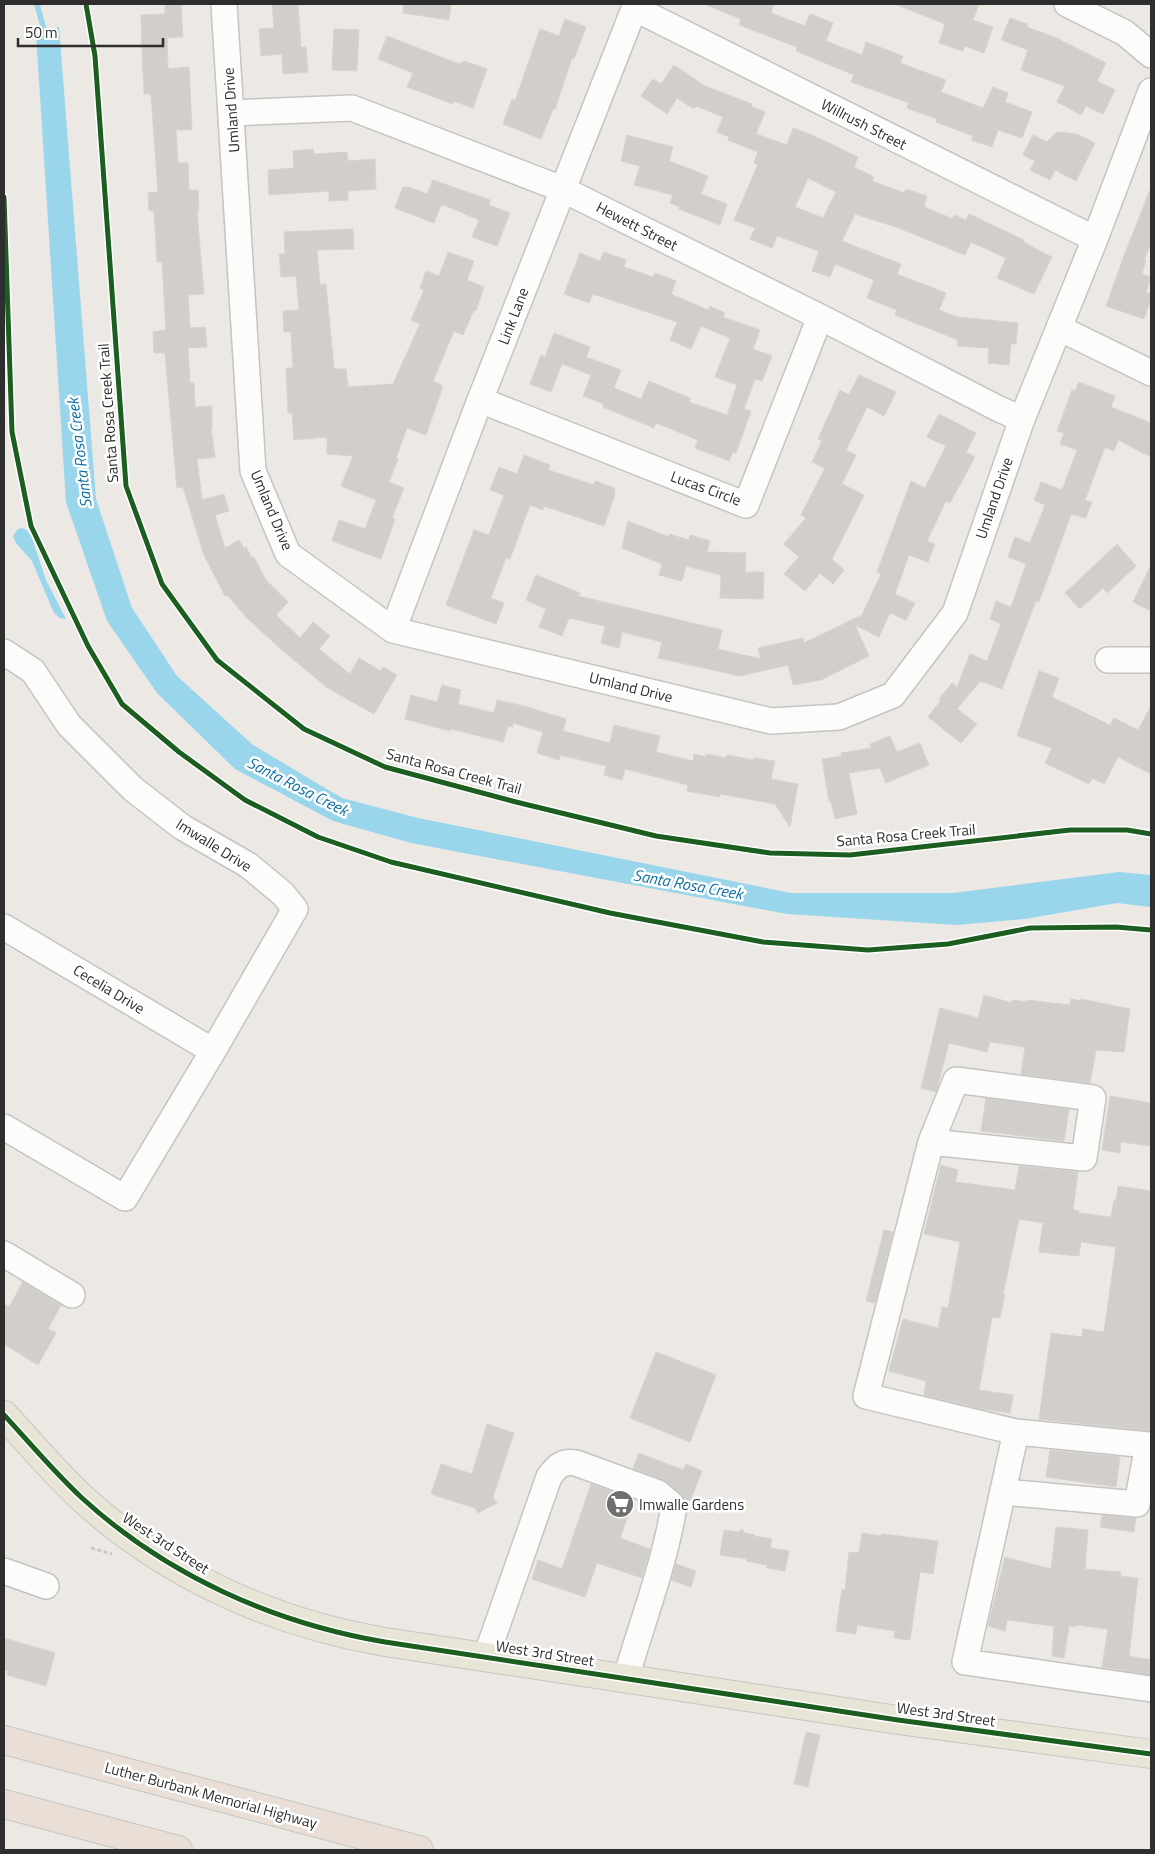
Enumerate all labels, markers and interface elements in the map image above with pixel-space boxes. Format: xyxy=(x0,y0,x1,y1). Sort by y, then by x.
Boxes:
scale bar xyxy=(18,15,162,47)
text: 50 m xyxy=(25,21,58,44)
street label: Umland Drive xyxy=(217,67,245,153)
street label: Willrush Street xyxy=(817,92,912,156)
street label: Hewett Street xyxy=(592,196,682,257)
street label: Link Lane xyxy=(492,284,534,348)
street label: Santa Rosa Creek Trail xyxy=(92,343,124,483)
water label: Santa Rosa Creek xyxy=(60,395,98,509)
street label: Umland Drive xyxy=(969,454,1019,542)
street label: Lucas Circle xyxy=(668,465,744,511)
street label: Umland Drive xyxy=(245,466,299,554)
street label: Umland Drive xyxy=(587,666,675,708)
street label: Santa Rosa Creek Trail xyxy=(384,742,524,800)
water label: Santa Rosa Creek xyxy=(243,750,354,823)
street label: Imwalle Drive xyxy=(172,813,256,877)
street label: Santa Rosa Creek Trail xyxy=(836,817,976,853)
water label: Santa Rosa Creek xyxy=(631,863,746,906)
street label: Cecelia Drive xyxy=(69,959,149,1019)
supermarket icon: Imwalle Gardens xyxy=(605,1489,635,1519)
place label: Imwalle Gardens xyxy=(639,1493,744,1516)
street label: West 3rd Street xyxy=(118,1506,215,1580)
street label: West 3rd Street xyxy=(494,1634,597,1672)
street label: West 3rd Street xyxy=(895,1696,998,1732)
street label: Luther Burbank Memorial Highway xyxy=(102,1756,320,1834)

